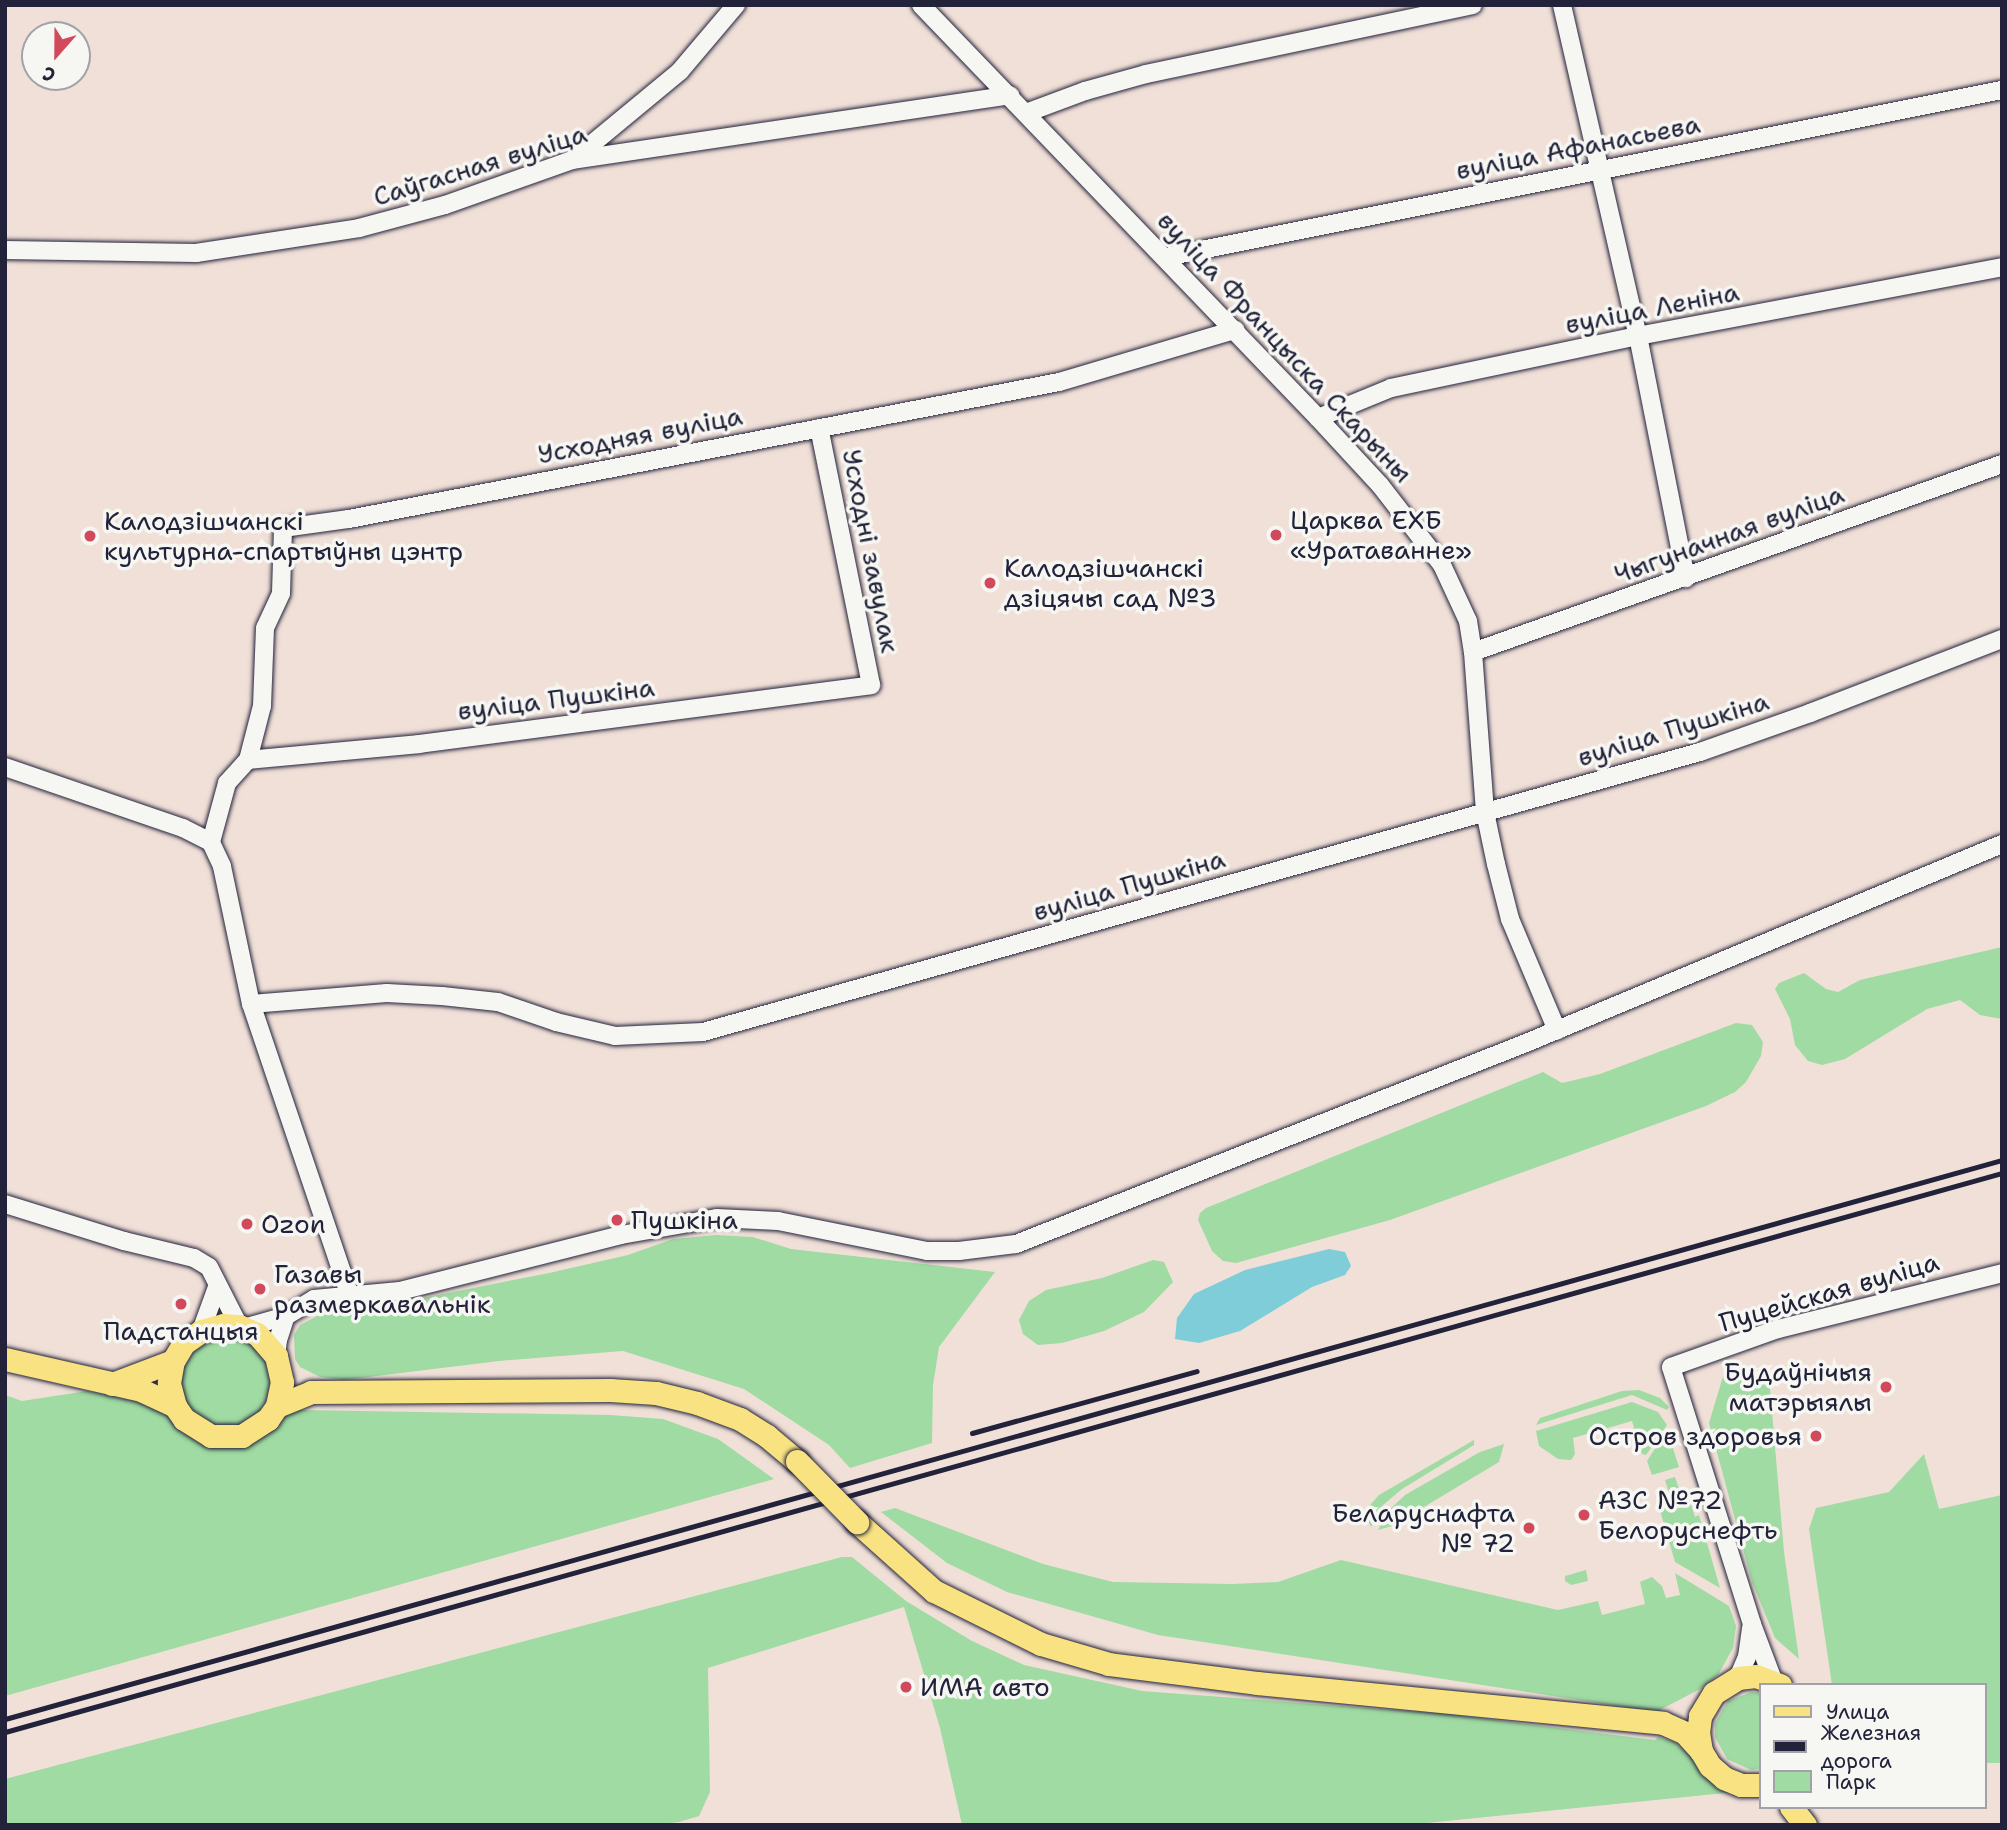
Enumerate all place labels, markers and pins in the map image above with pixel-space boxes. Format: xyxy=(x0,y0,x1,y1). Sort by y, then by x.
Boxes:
place label: Царква ЕХБ «Уратаванне» xyxy=(1290,504,1472,566)
place label: Калодзішчанскі культурна-спартыўны цэнтр xyxy=(104,505,463,566)
marker: Царква ЕХБ «Уратаванне» xyxy=(1268,527,1284,543)
marker: Калодзішчанскі культурна-спартыўны цэнтр xyxy=(82,528,98,544)
place label: Калодзішчанскі дзіцячы сад №3 xyxy=(1004,552,1217,614)
marker: Калодзішчанскі дзіцячы сад №3 xyxy=(982,575,998,591)
place label: Пушкіна xyxy=(631,1204,738,1236)
place label: Ozon xyxy=(261,1208,326,1240)
marker: Пушкіна xyxy=(609,1212,625,1228)
marker: Ozon xyxy=(239,1216,255,1232)
place label: Газавы размеркавальнік xyxy=(274,1258,490,1320)
marker: Газавы размеркавальнік xyxy=(252,1281,268,1297)
marker: Падстанцыя xyxy=(173,1296,189,1312)
place label: Падстанцыя xyxy=(103,1315,259,1347)
place label: Будаўнічыя матэрыялы xyxy=(1724,1356,1872,1418)
marker: Будаўнічыя матэрыялы xyxy=(1878,1379,1894,1395)
place label: Остров здоровья xyxy=(1588,1420,1802,1452)
marker: Остров здоровья xyxy=(1808,1428,1824,1444)
place label: АЗС №72 Белоруснефть xyxy=(1598,1484,1778,1546)
place label: Беларуснафта № 72 xyxy=(1332,1497,1515,1558)
marker: АЗС №72 Белоруснефть xyxy=(1576,1507,1592,1523)
marker: Беларуснафта № 72 xyxy=(1521,1520,1537,1536)
place label: ИМА авто xyxy=(920,1671,1050,1703)
marker: ИМА авто xyxy=(898,1679,914,1695)

